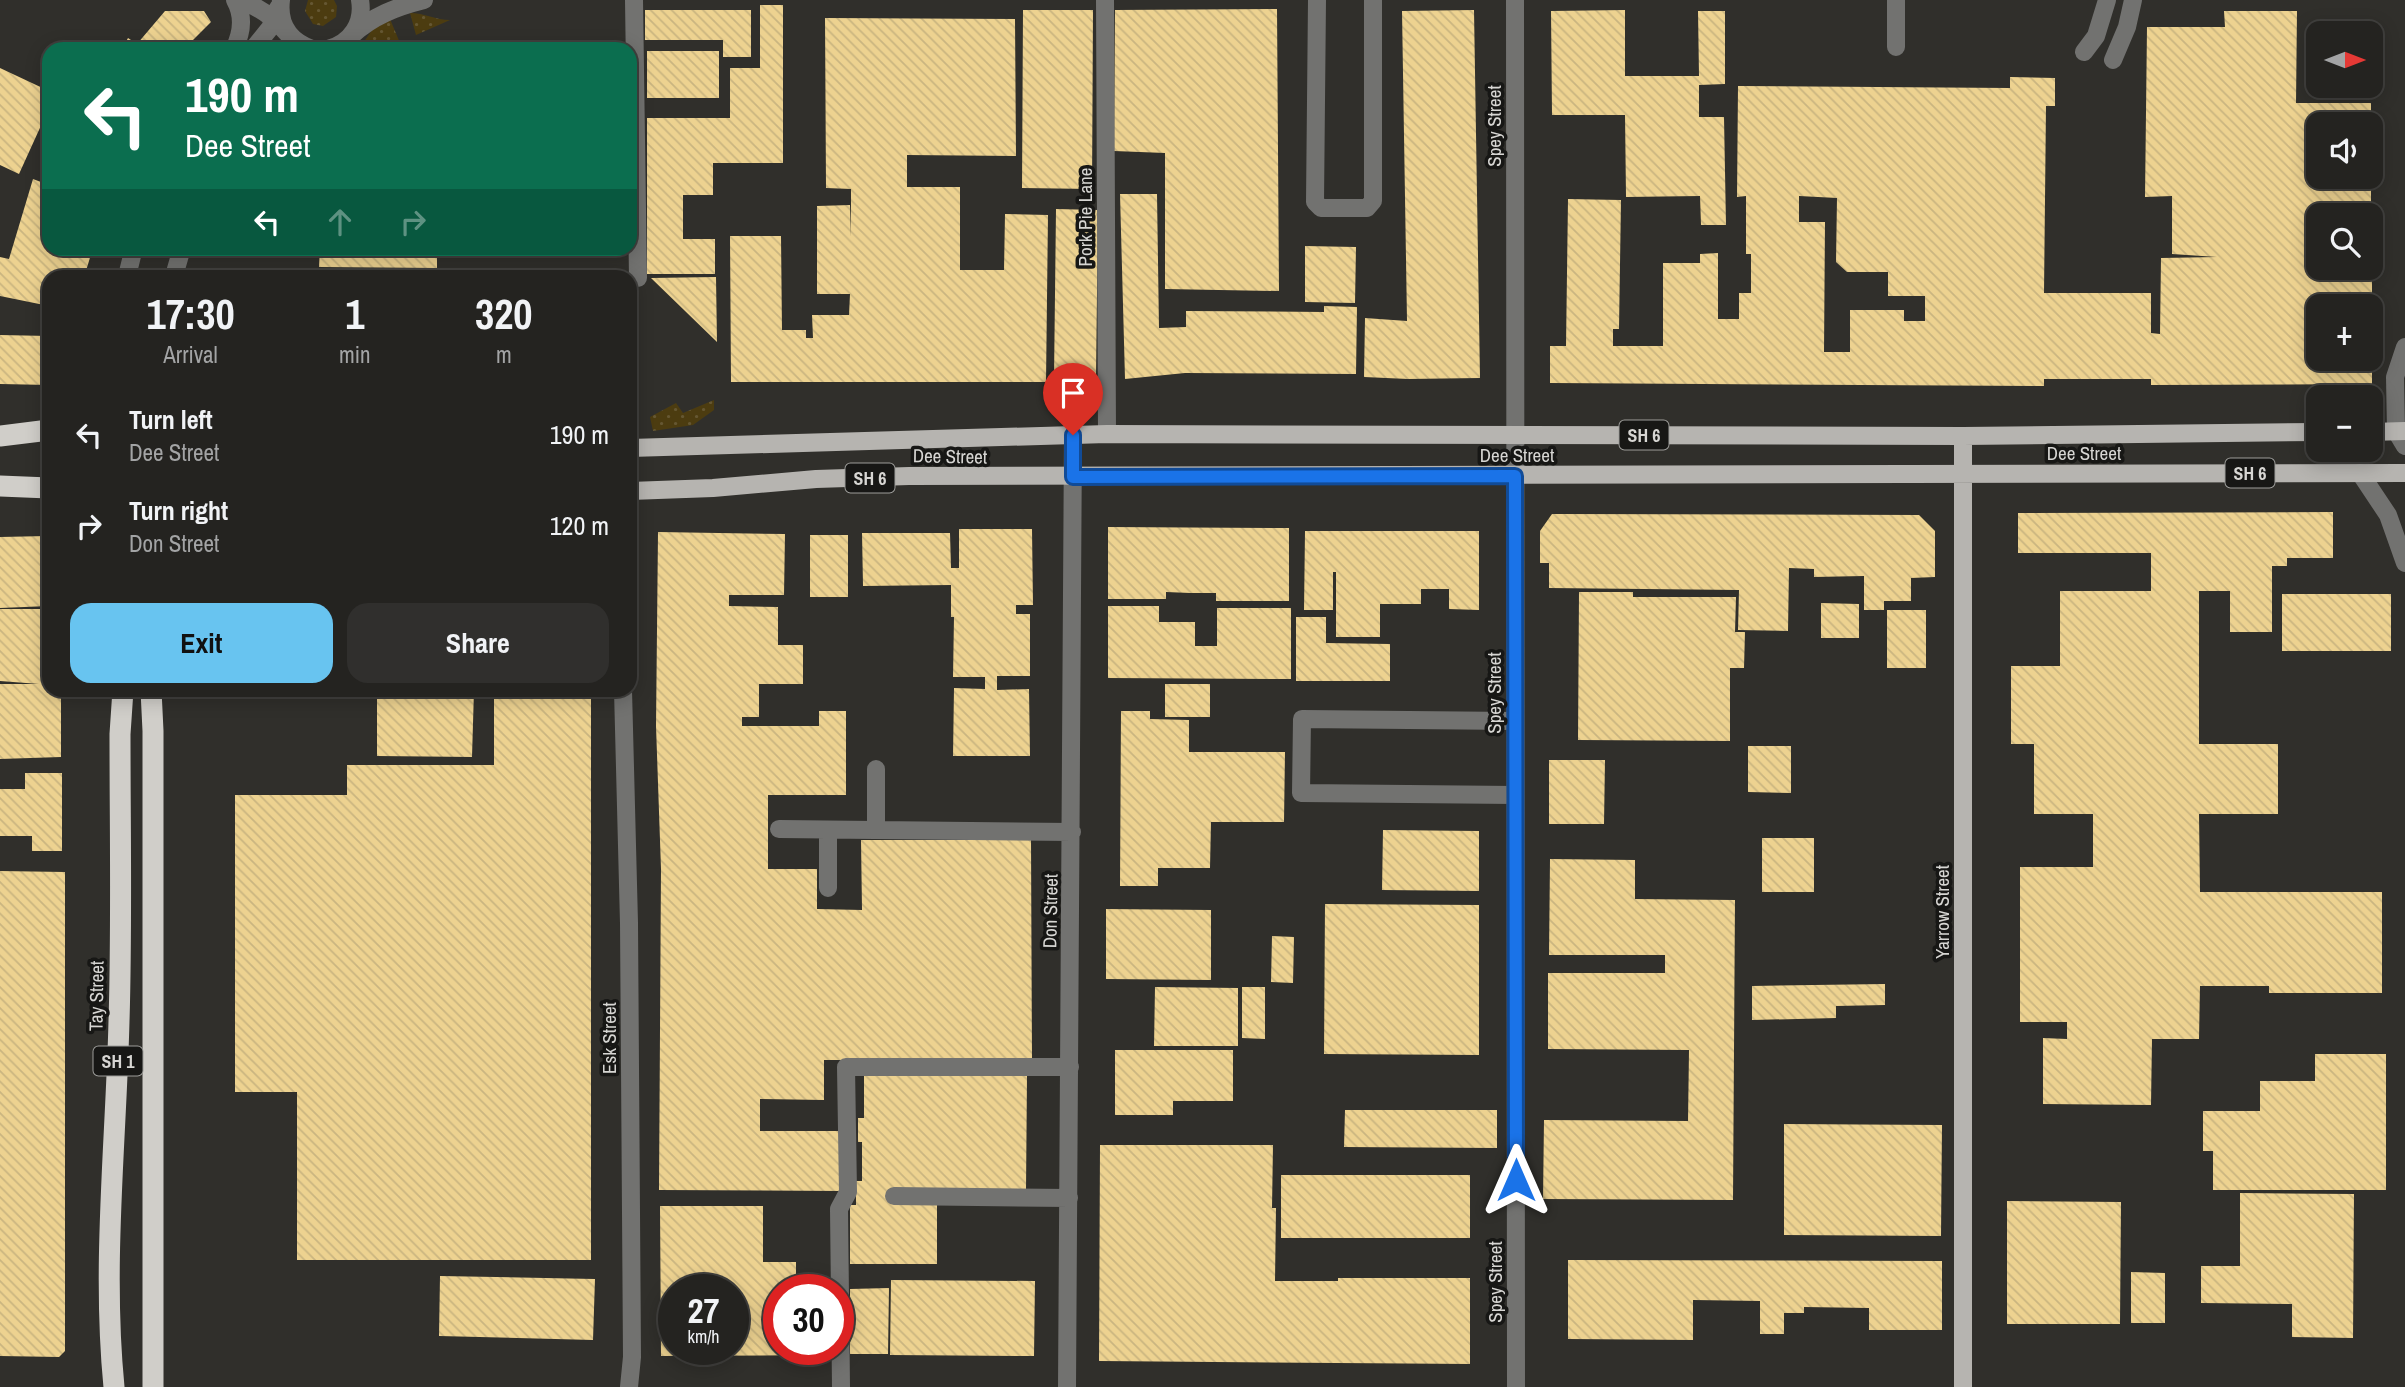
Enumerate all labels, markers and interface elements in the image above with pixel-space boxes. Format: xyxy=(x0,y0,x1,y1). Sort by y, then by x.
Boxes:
north arrow xyxy=(2306,21,2384,98)
map controls xyxy=(2306,21,2383,462)
text: 190 m xyxy=(185,61,299,127)
icon: left xyxy=(70,70,161,161)
street label: Spey Street xyxy=(1481,85,1507,167)
button: sound xyxy=(2306,112,2383,189)
text: Dee Street xyxy=(185,124,310,167)
street label: Pork Pie Lane xyxy=(1072,168,1098,266)
icon: left xyxy=(248,203,286,241)
icon: ahead xyxy=(321,203,359,241)
icon: right xyxy=(394,203,432,241)
button: search xyxy=(2306,203,2383,280)
text: 17:30 xyxy=(147,286,235,342)
text: 1 xyxy=(345,286,364,342)
text: 320 xyxy=(475,286,533,342)
button: + xyxy=(2306,294,2383,371)
text: Arrival xyxy=(163,339,218,370)
text: min xyxy=(339,339,371,370)
text: m xyxy=(496,339,512,370)
pin xyxy=(1043,363,1103,435)
icon: arrive xyxy=(1054,374,1092,412)
button: − xyxy=(2306,385,2383,462)
text: Turn left xyxy=(129,402,213,437)
icon: left xyxy=(70,416,108,454)
text: 190 m xyxy=(550,417,609,452)
road number: SH 6 xyxy=(1620,421,1668,450)
text: Dee Street xyxy=(129,437,219,468)
street label: Dee Street xyxy=(2047,440,2122,466)
street label: Dee Street xyxy=(913,442,988,470)
street label: Dee Street xyxy=(1480,442,1555,468)
road number: SH 6 xyxy=(2226,458,2274,488)
road number: SH 6 xyxy=(846,464,894,492)
text: Turn right xyxy=(129,493,228,528)
icon: right xyxy=(70,507,108,545)
text: 120 m xyxy=(550,508,609,543)
text: Don Street xyxy=(129,528,219,559)
button: Exit xyxy=(70,603,333,683)
button: Share xyxy=(347,603,609,683)
street label: Spey Street xyxy=(1481,652,1507,734)
street label: Yarrow Street xyxy=(1929,864,1955,959)
street label: Don Street xyxy=(1036,873,1064,948)
street label: Tay Street xyxy=(82,960,110,1031)
street label: Esk Street xyxy=(596,1001,622,1074)
road number: SH 1 xyxy=(94,1046,142,1076)
position arrow xyxy=(1479,1143,1553,1217)
street label: Spey Street xyxy=(1482,1241,1508,1323)
speed limit sign: 30 xyxy=(763,1274,854,1365)
text: 27 xyxy=(688,1287,719,1334)
text: km/h xyxy=(688,1324,720,1349)

